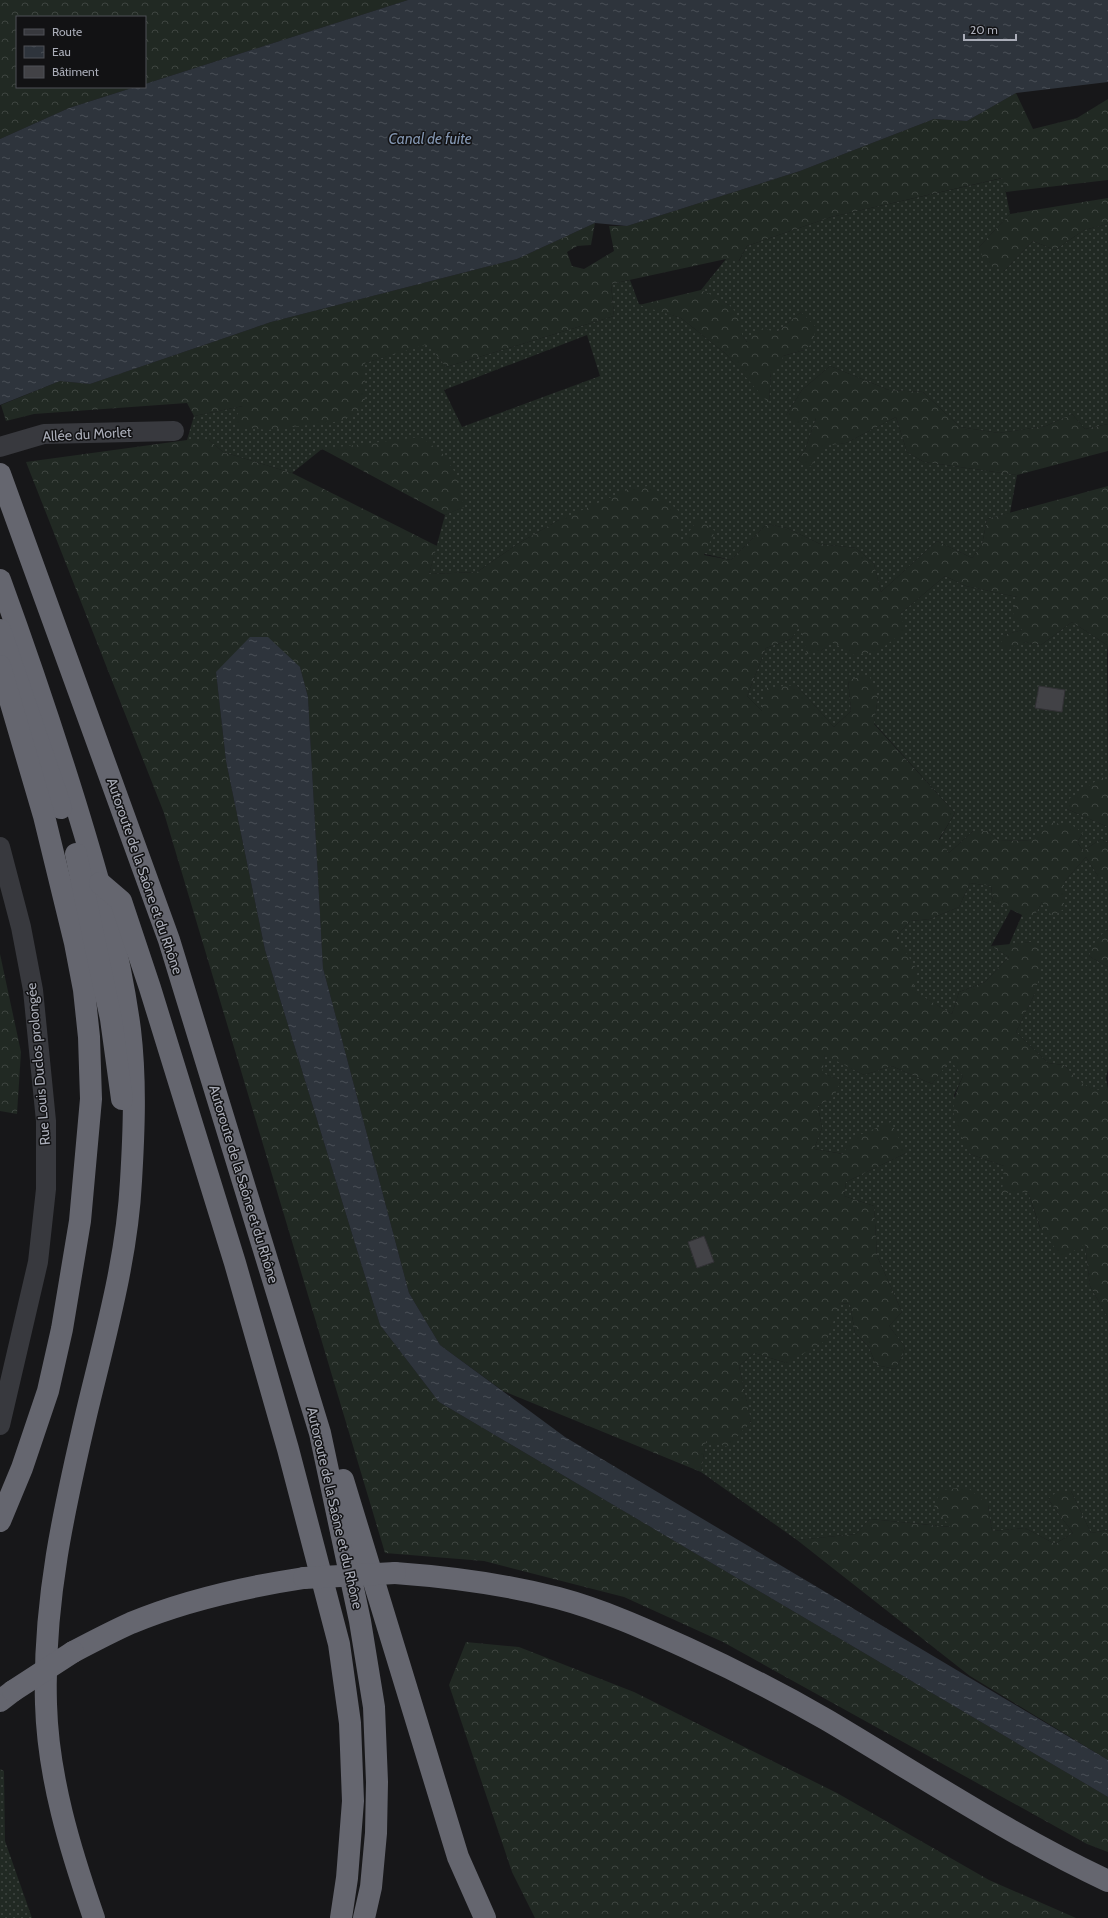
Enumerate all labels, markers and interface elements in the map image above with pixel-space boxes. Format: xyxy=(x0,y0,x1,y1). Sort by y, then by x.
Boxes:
legend xyxy=(16,16,146,88)
scale bar xyxy=(964,16,1016,42)
text: 20 m xyxy=(970,22,998,37)
text: Route xyxy=(52,24,82,39)
text: Eau xyxy=(52,44,71,59)
text: Bâtiment xyxy=(52,64,99,79)
water label: Canal de fuite xyxy=(388,130,472,148)
street label: Allée du Morlet xyxy=(42,423,132,445)
street label: Autoroute de la Saône et du Rhône xyxy=(103,776,187,976)
street label: Rue Louis Duclos prolongée xyxy=(22,982,54,1146)
street label: Autoroute de la Saône et du Rhône xyxy=(205,1083,283,1285)
street label: Autoroute de la Saône et du Rhône xyxy=(303,1405,367,1611)

